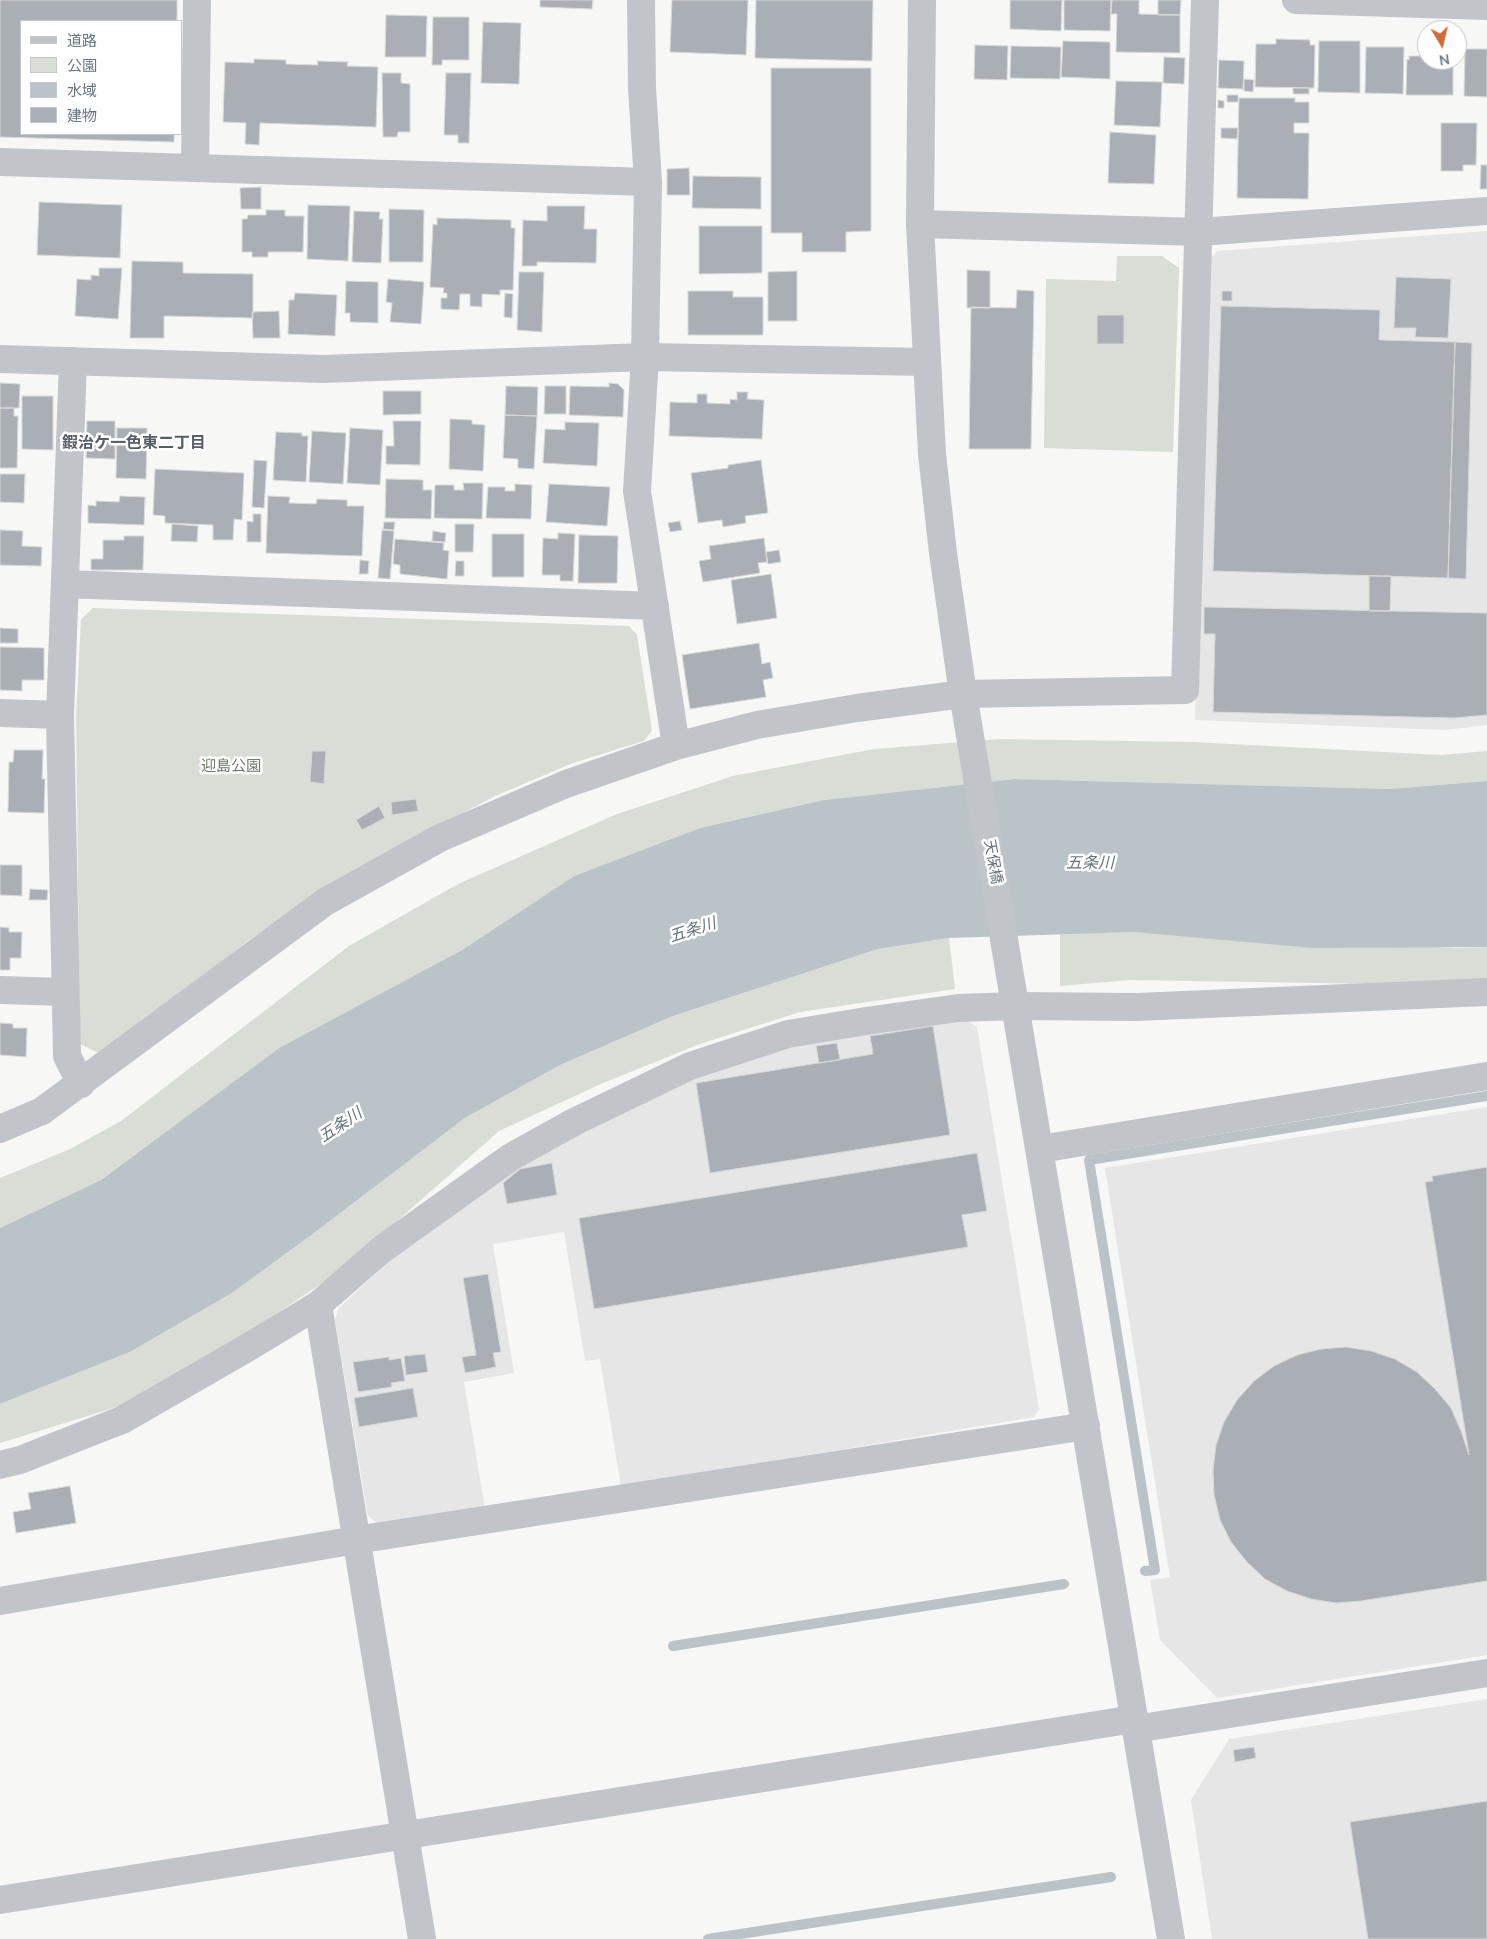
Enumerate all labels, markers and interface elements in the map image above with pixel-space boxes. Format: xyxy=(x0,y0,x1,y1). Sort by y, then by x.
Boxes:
legend xyxy=(20,20,182,135)
north arrow xyxy=(1417,20,1467,70)
text: 道路 xyxy=(67,31,97,51)
text: N xyxy=(1438,49,1451,70)
text: 公園 xyxy=(67,56,97,76)
text: 水域 xyxy=(67,81,97,101)
text: 建物 xyxy=(67,106,97,126)
district label: 鍜治ケ一色東二丁目 xyxy=(62,434,206,454)
park label: 迎島公園 xyxy=(201,758,261,776)
street label: 天保橋 xyxy=(979,838,1005,886)
water label: 五条川 xyxy=(1066,854,1114,874)
water label: 五条川 xyxy=(667,914,719,948)
water label: 五条川 xyxy=(316,1105,366,1147)

